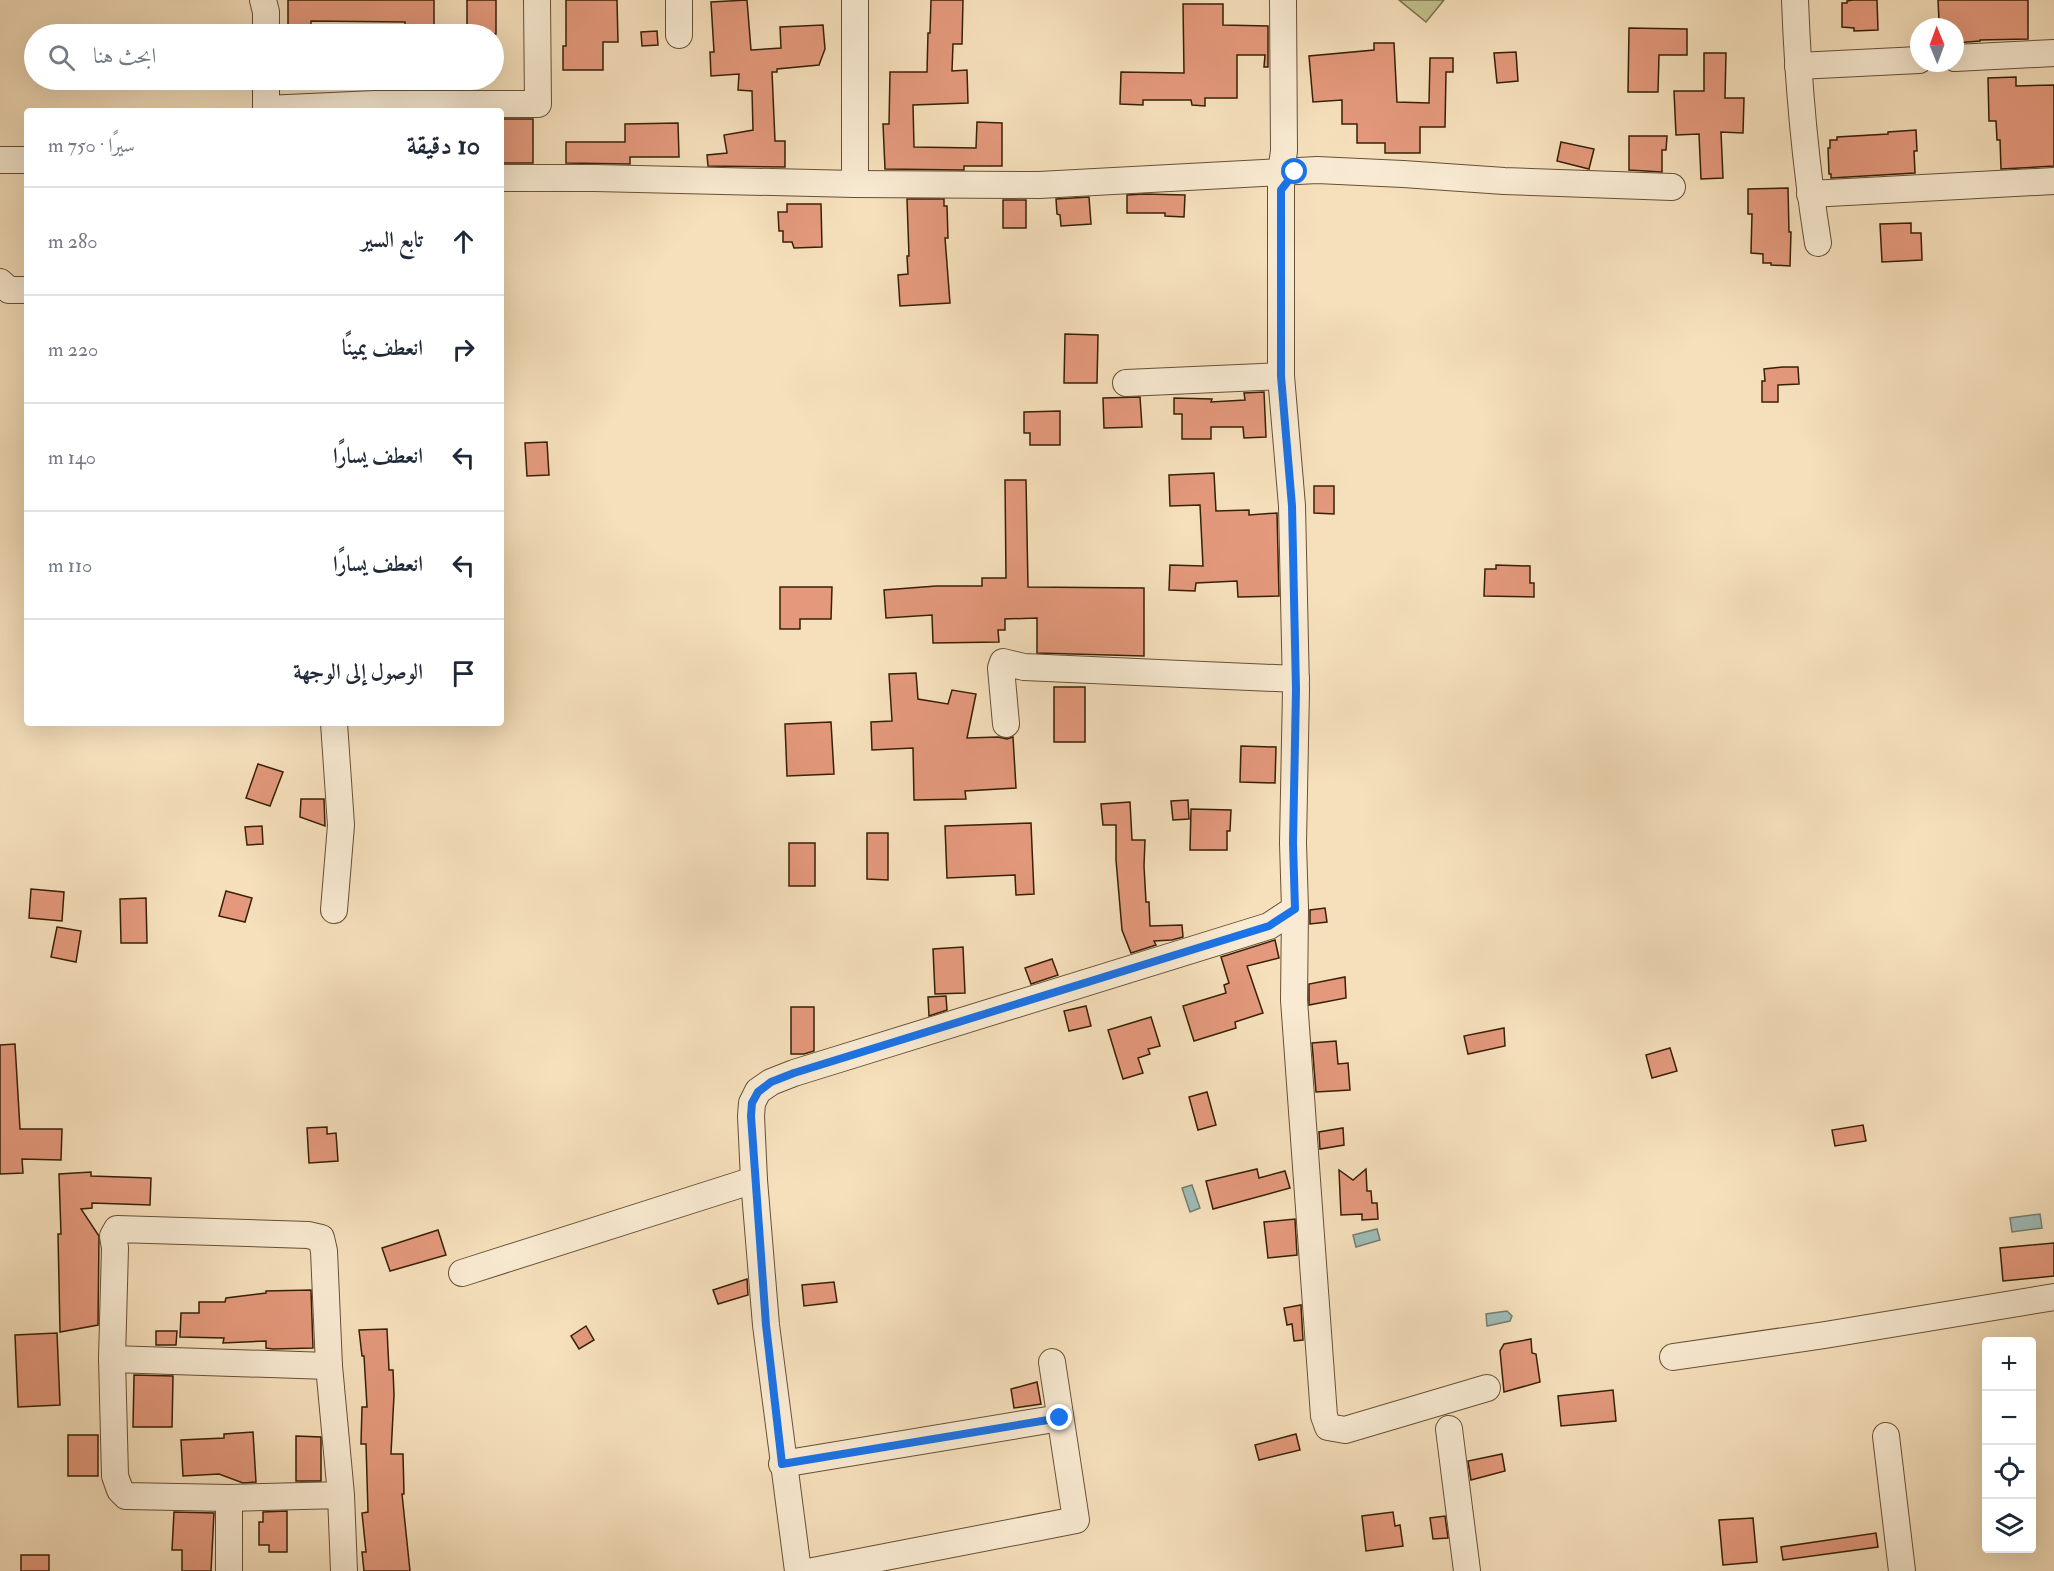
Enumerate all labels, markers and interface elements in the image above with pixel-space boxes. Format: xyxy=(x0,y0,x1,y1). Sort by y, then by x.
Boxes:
north arrow xyxy=(1910,18,1964,72)
search box xyxy=(24,24,504,90)
icon: search xyxy=(45,41,78,74)
text: ابحث هنا xyxy=(93,42,156,70)
text: 10 دقيقة xyxy=(407,130,480,162)
text: سيرًا · 750 m xyxy=(48,133,135,158)
route start xyxy=(1281,158,1307,184)
icon: ahead xyxy=(447,225,480,258)
text: تابع السير xyxy=(361,226,423,254)
text: 280 m xyxy=(48,229,98,254)
icon: right xyxy=(447,333,480,366)
text: انعطف يمينًا xyxy=(342,334,423,362)
text: 220 m xyxy=(48,337,98,362)
icon: left xyxy=(447,441,480,474)
text: انعطف يسارًا xyxy=(333,442,423,470)
text: 140 m xyxy=(48,445,96,470)
icon: left xyxy=(447,549,480,582)
text: انعطف يسارًا xyxy=(333,550,423,578)
text: 110 m xyxy=(48,553,92,578)
icon: arrive xyxy=(447,657,480,690)
text: الوصول إلى الوجهة xyxy=(293,658,423,686)
map controls xyxy=(1982,1337,2036,1553)
button: + xyxy=(1982,1337,2036,1391)
button: − xyxy=(1982,1391,2036,1445)
route end xyxy=(1046,1404,1072,1430)
button: locate xyxy=(1982,1445,2036,1499)
button: layers xyxy=(1982,1499,2036,1553)

